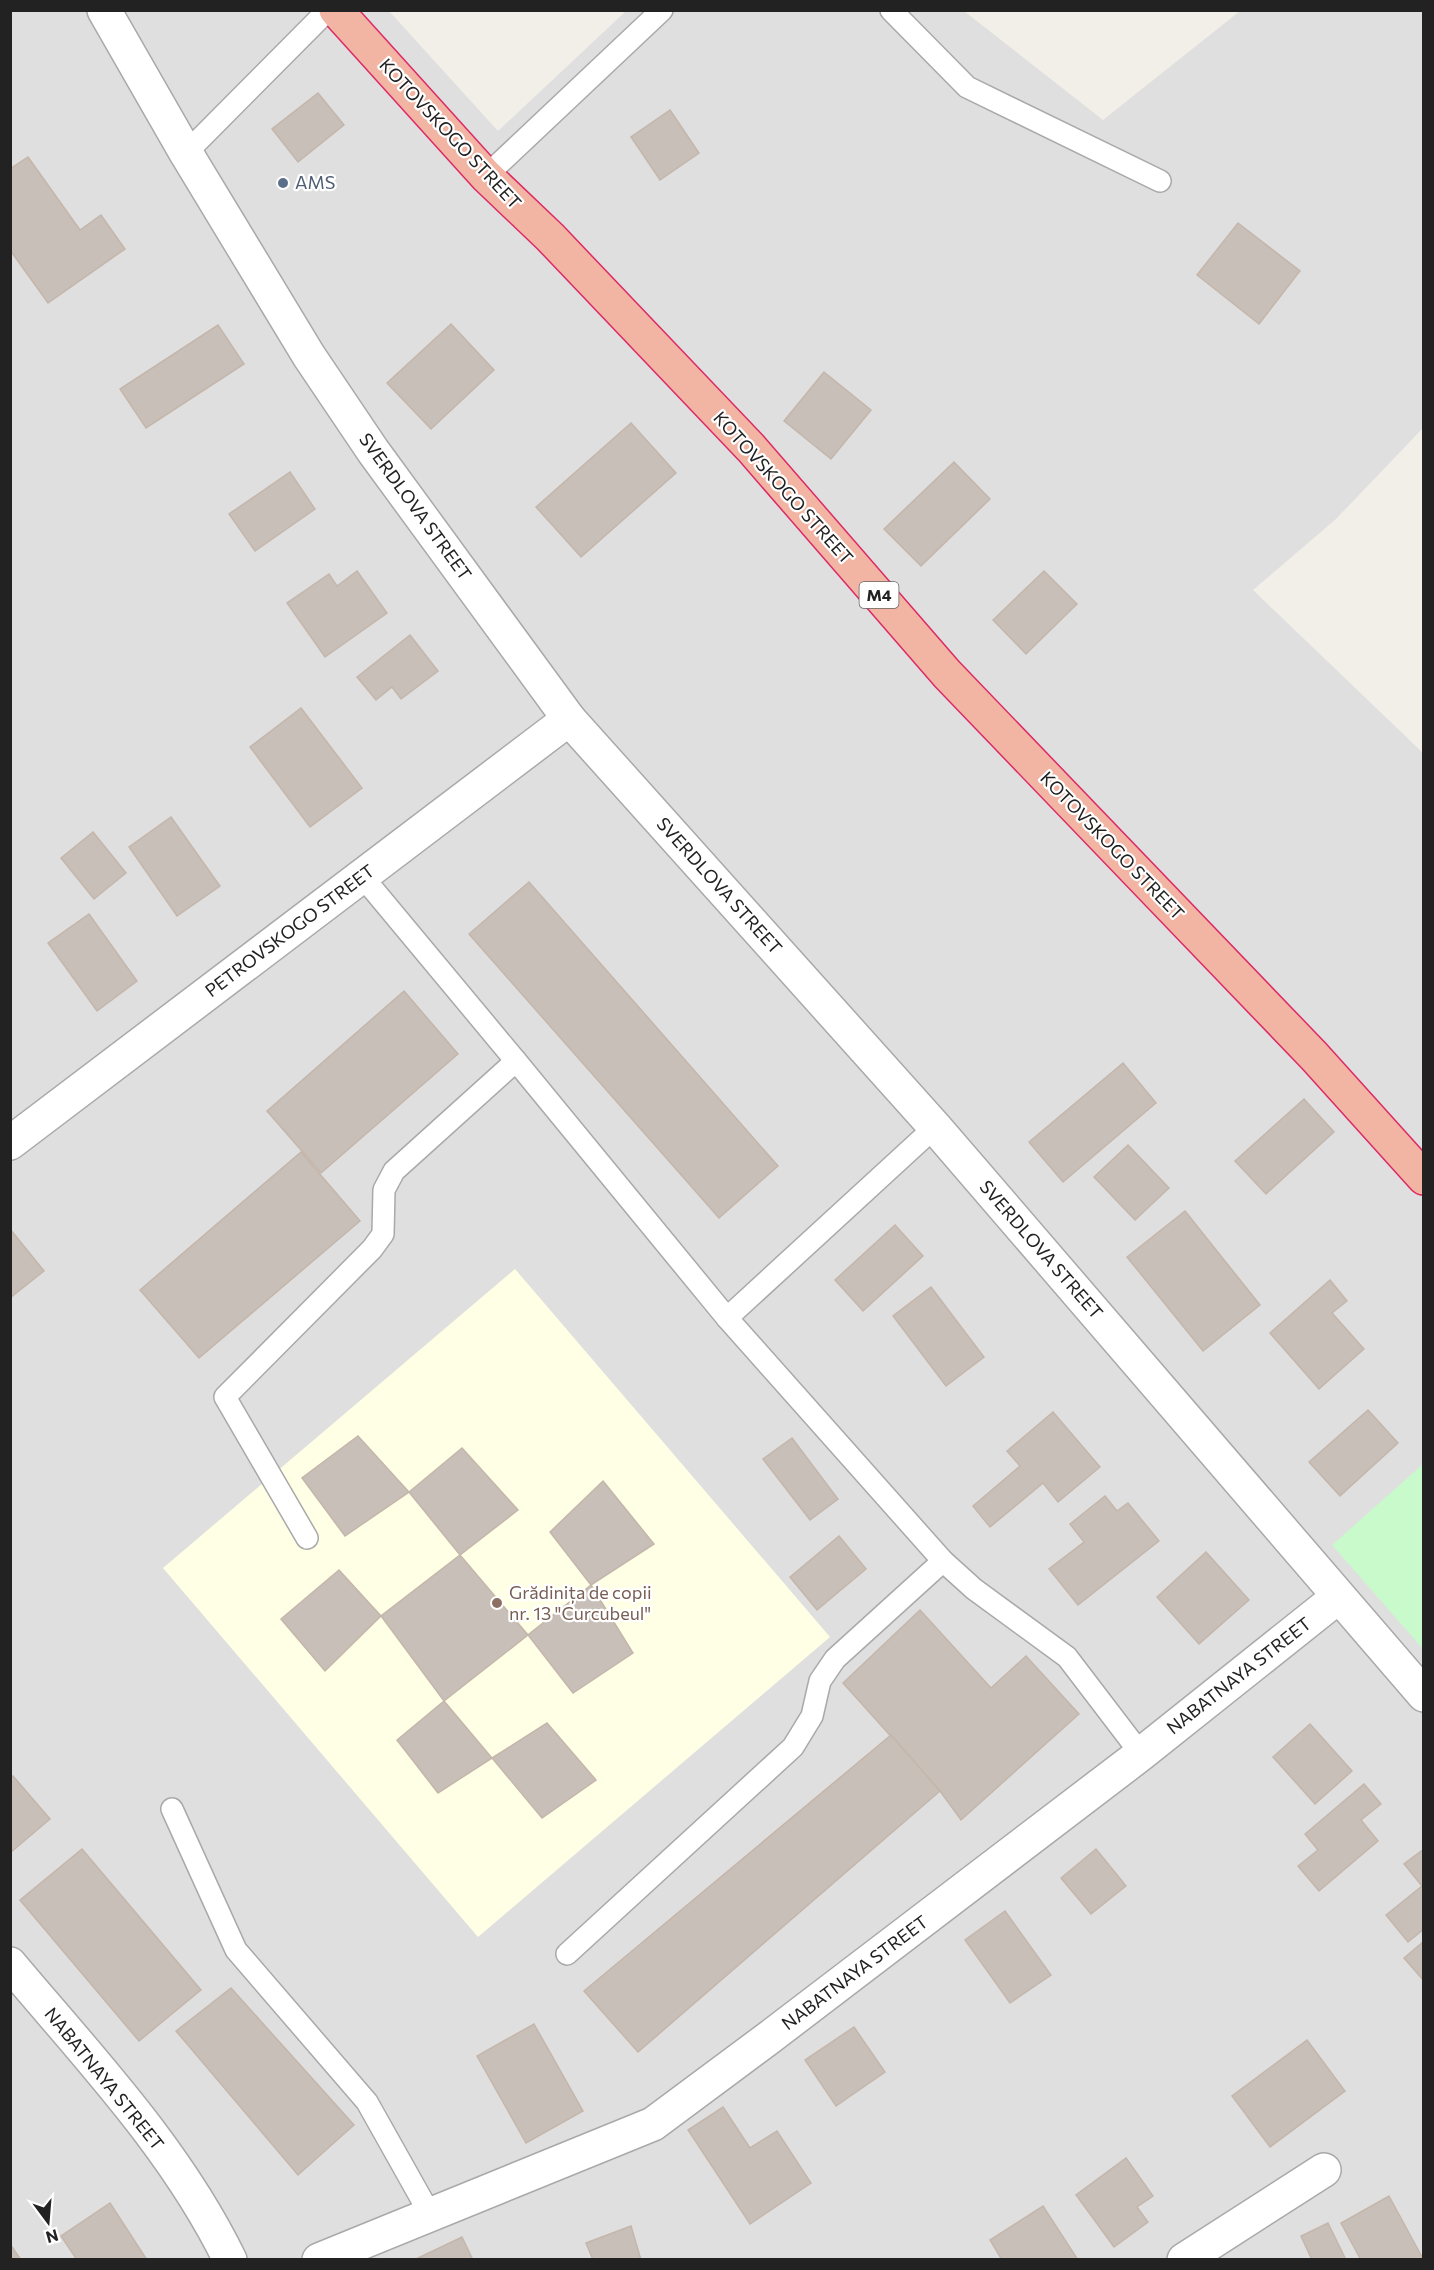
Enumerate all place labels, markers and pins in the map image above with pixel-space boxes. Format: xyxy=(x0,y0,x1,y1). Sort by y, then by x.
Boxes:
place label: AMS xyxy=(295,171,335,193)
marker: AMS xyxy=(276,176,290,190)
place label: Grădinița de copii nr. 13 "Curcubeul" xyxy=(509,1581,652,1624)
marker: Grădinița de copii nr. 13 "Curcubeul" xyxy=(490,1596,504,1610)

